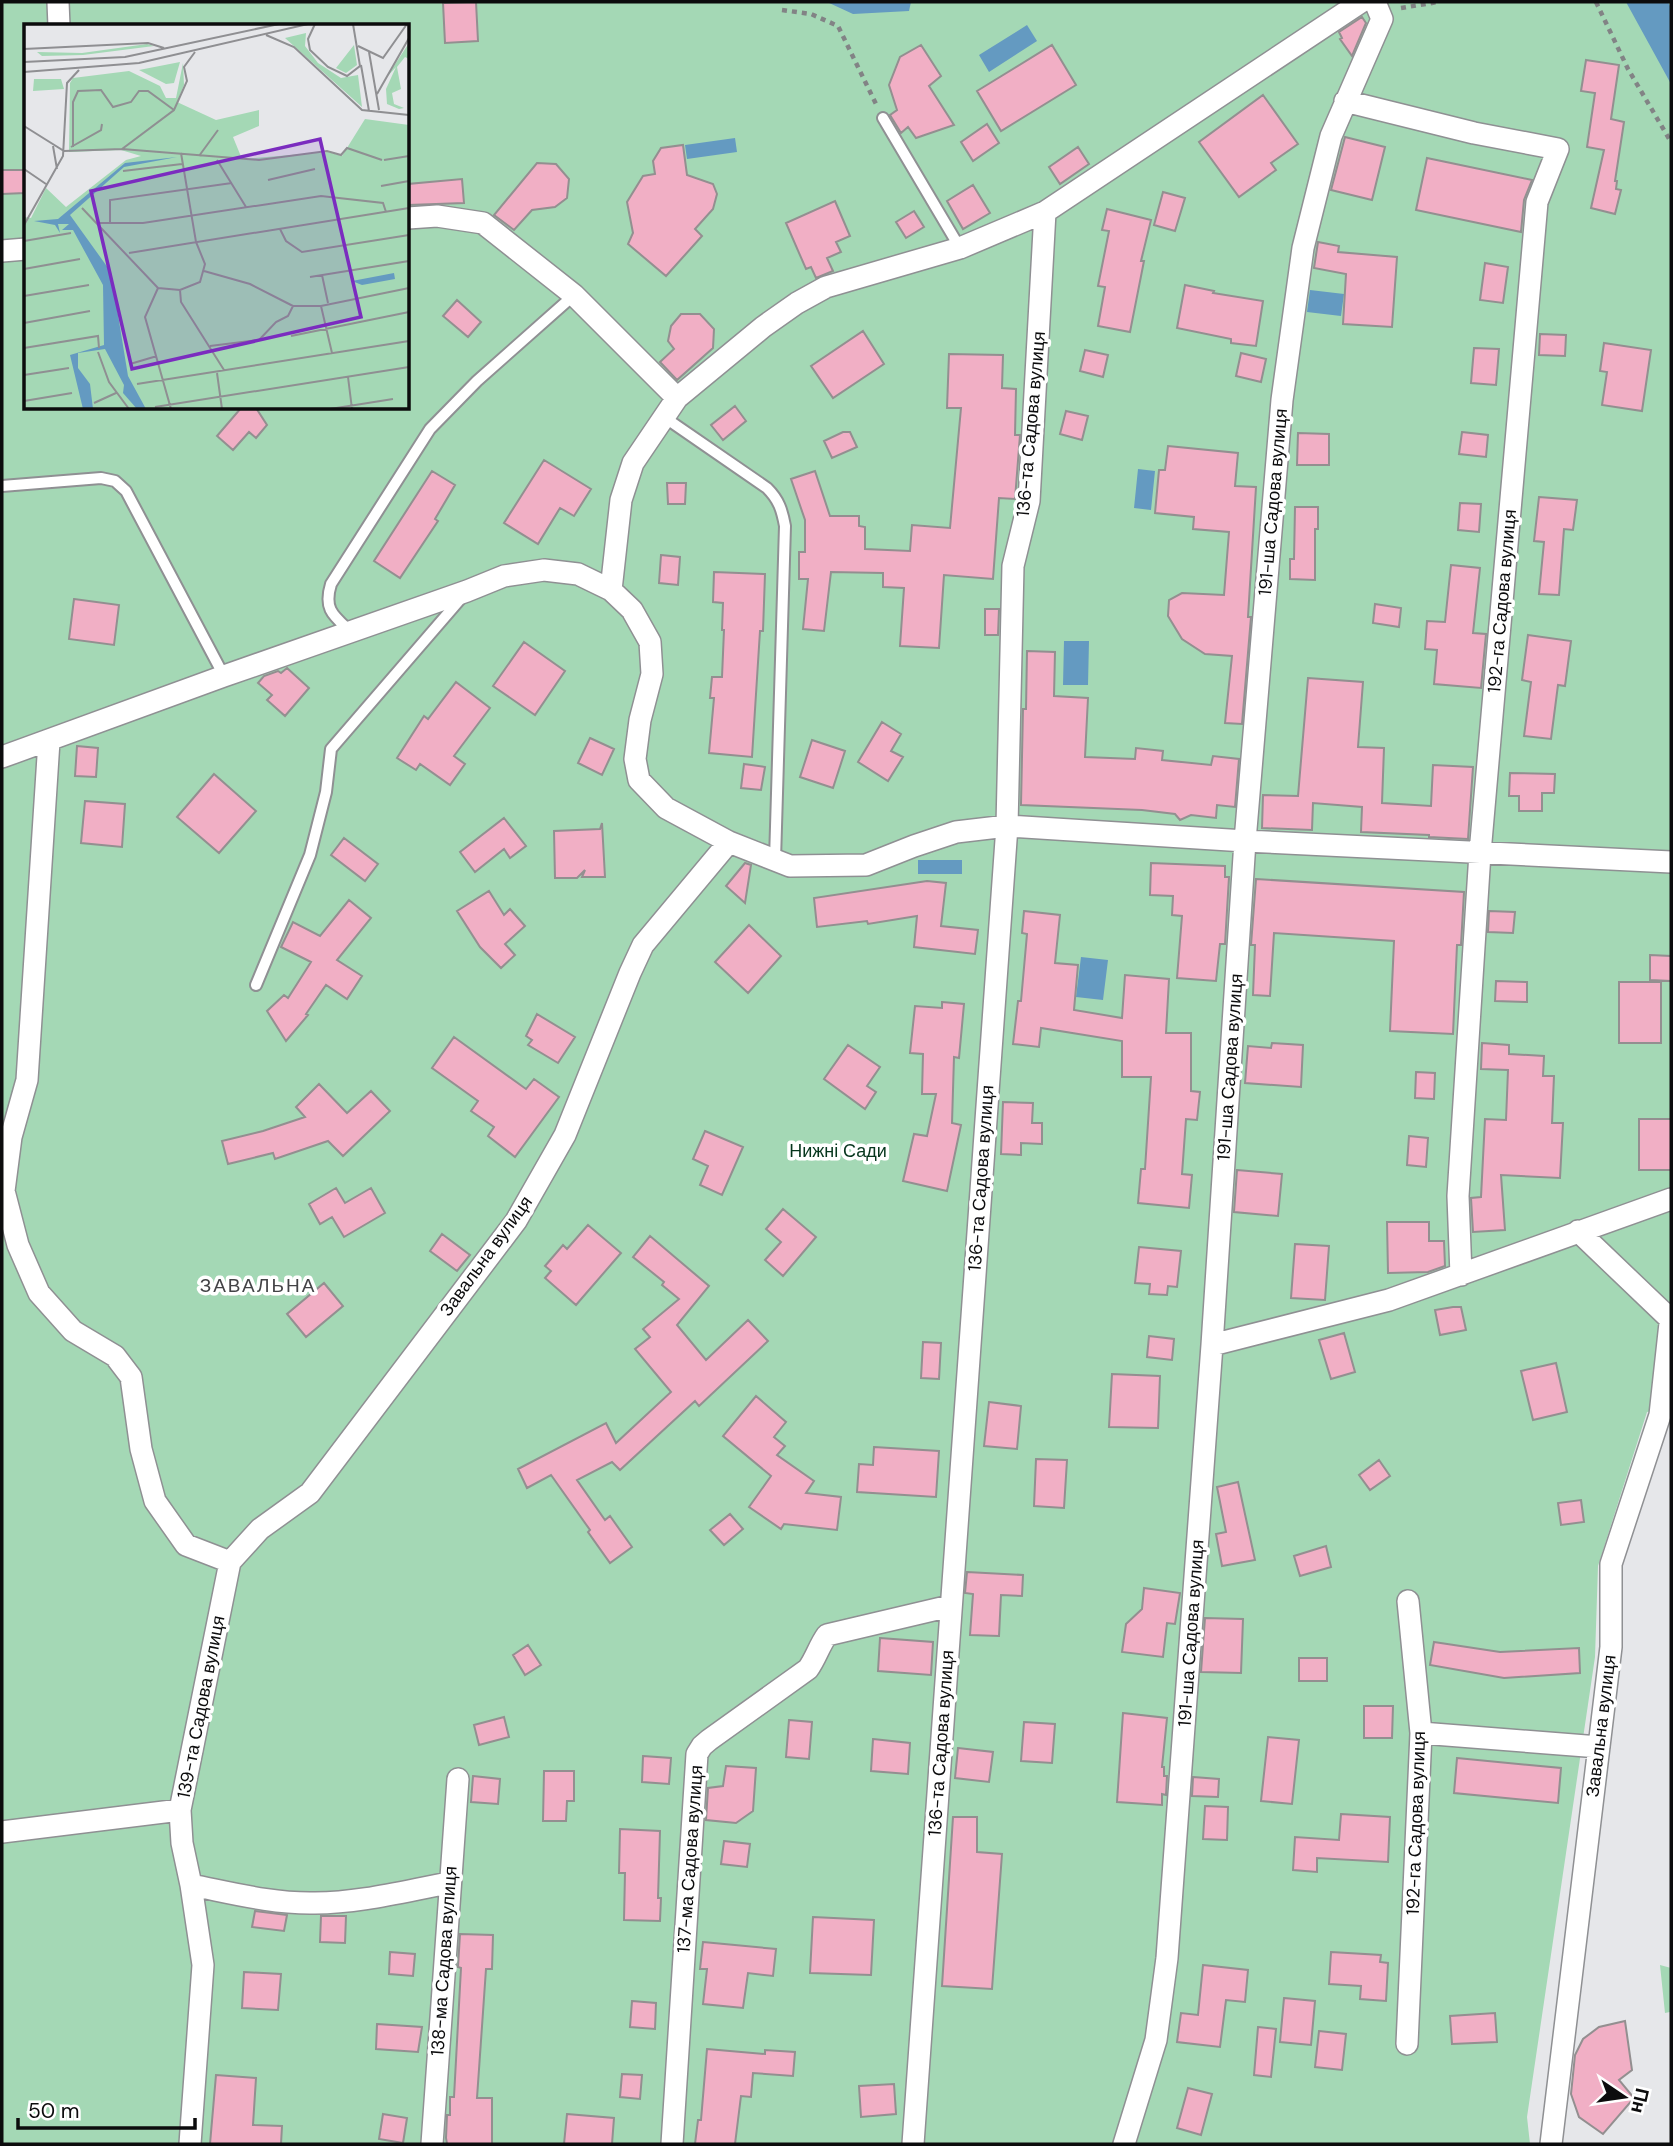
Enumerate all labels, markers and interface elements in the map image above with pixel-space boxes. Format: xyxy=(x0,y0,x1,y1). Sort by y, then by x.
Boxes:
inset map xyxy=(24,24,410,410)
street label: 136-та Садова вулиця xyxy=(1011,330,1051,518)
street label: 191-ша Садова вулиця xyxy=(1253,408,1293,596)
street label: 192-га Садова вулиця xyxy=(1482,508,1522,694)
street label: 191-ша Садова вулиця xyxy=(1211,973,1249,1161)
street label: 136-та Садова вулиця xyxy=(963,1084,999,1272)
park label: Нижні Сади xyxy=(789,1139,887,1163)
street label: Завальна вулиця xyxy=(434,1191,538,1321)
district label: ЗАВАЛЬНА xyxy=(200,1273,316,1298)
street label: 191-ша Садова вулиця xyxy=(1172,1539,1210,1727)
street label: 139-та Садова вулиця xyxy=(171,1613,231,1801)
street label: 136-та Садова вулиця xyxy=(923,1649,959,1837)
street label: Завальна вулиця xyxy=(1580,1653,1622,1799)
street label: 192-га Садова вулиця xyxy=(1401,1731,1431,1915)
street label: 137-ма Садова вулиця xyxy=(671,1764,709,1954)
street label: 138-ма Садова вулиця xyxy=(425,1865,463,2057)
north arrow xyxy=(1589,2062,1659,2132)
scale bar xyxy=(18,2086,194,2130)
text: Пн xyxy=(1625,2086,1655,2116)
text: 50 m xyxy=(28,2097,79,2125)

